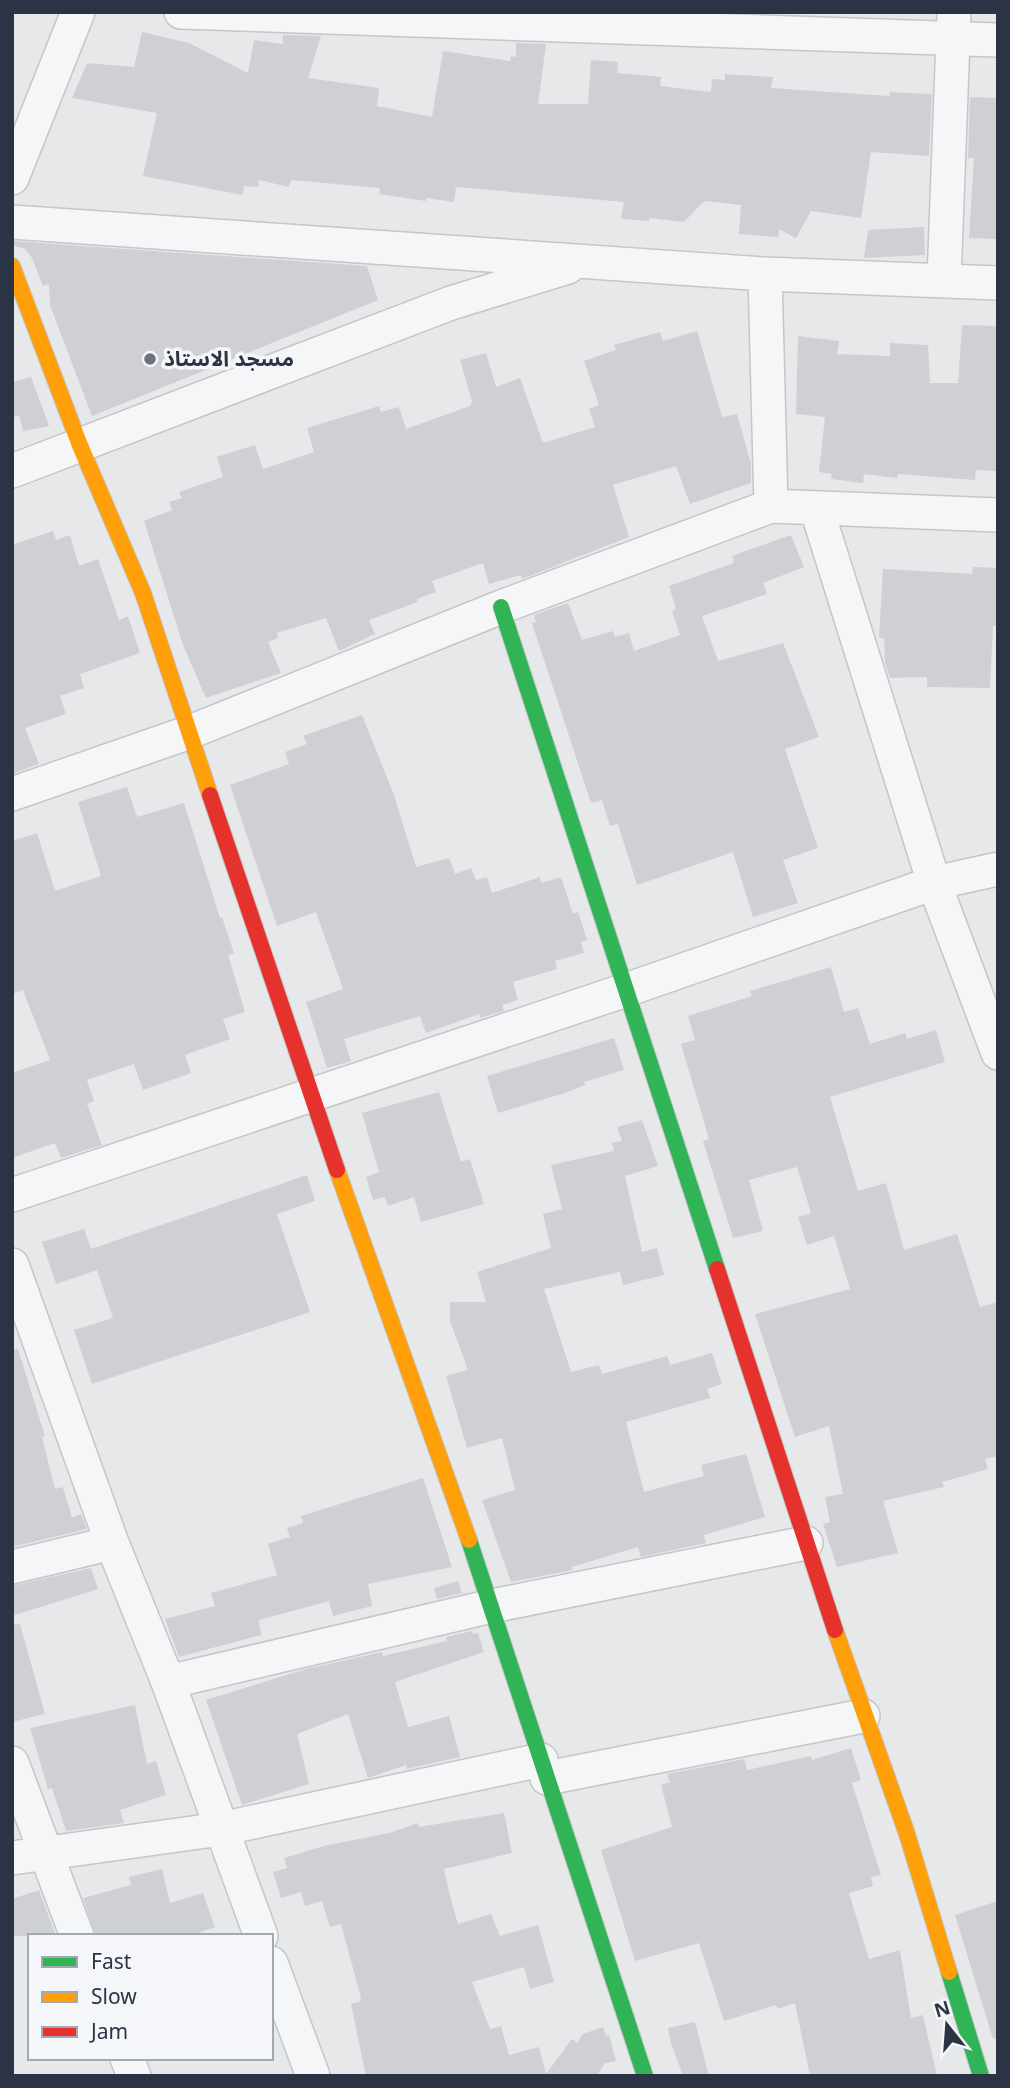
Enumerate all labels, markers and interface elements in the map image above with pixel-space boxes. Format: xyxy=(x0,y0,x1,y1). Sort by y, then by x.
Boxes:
place label: مسجد الاستاذ xyxy=(164,344,294,372)
marker: مسجد الاستاذ xyxy=(142,351,158,367)
legend xyxy=(28,1934,273,2060)
text: Fast xyxy=(91,1947,132,1975)
text: Slow xyxy=(91,1982,137,2010)
north arrow xyxy=(912,1990,982,2060)
text: N xyxy=(931,1994,953,2023)
text: Jam xyxy=(89,2017,128,2045)

